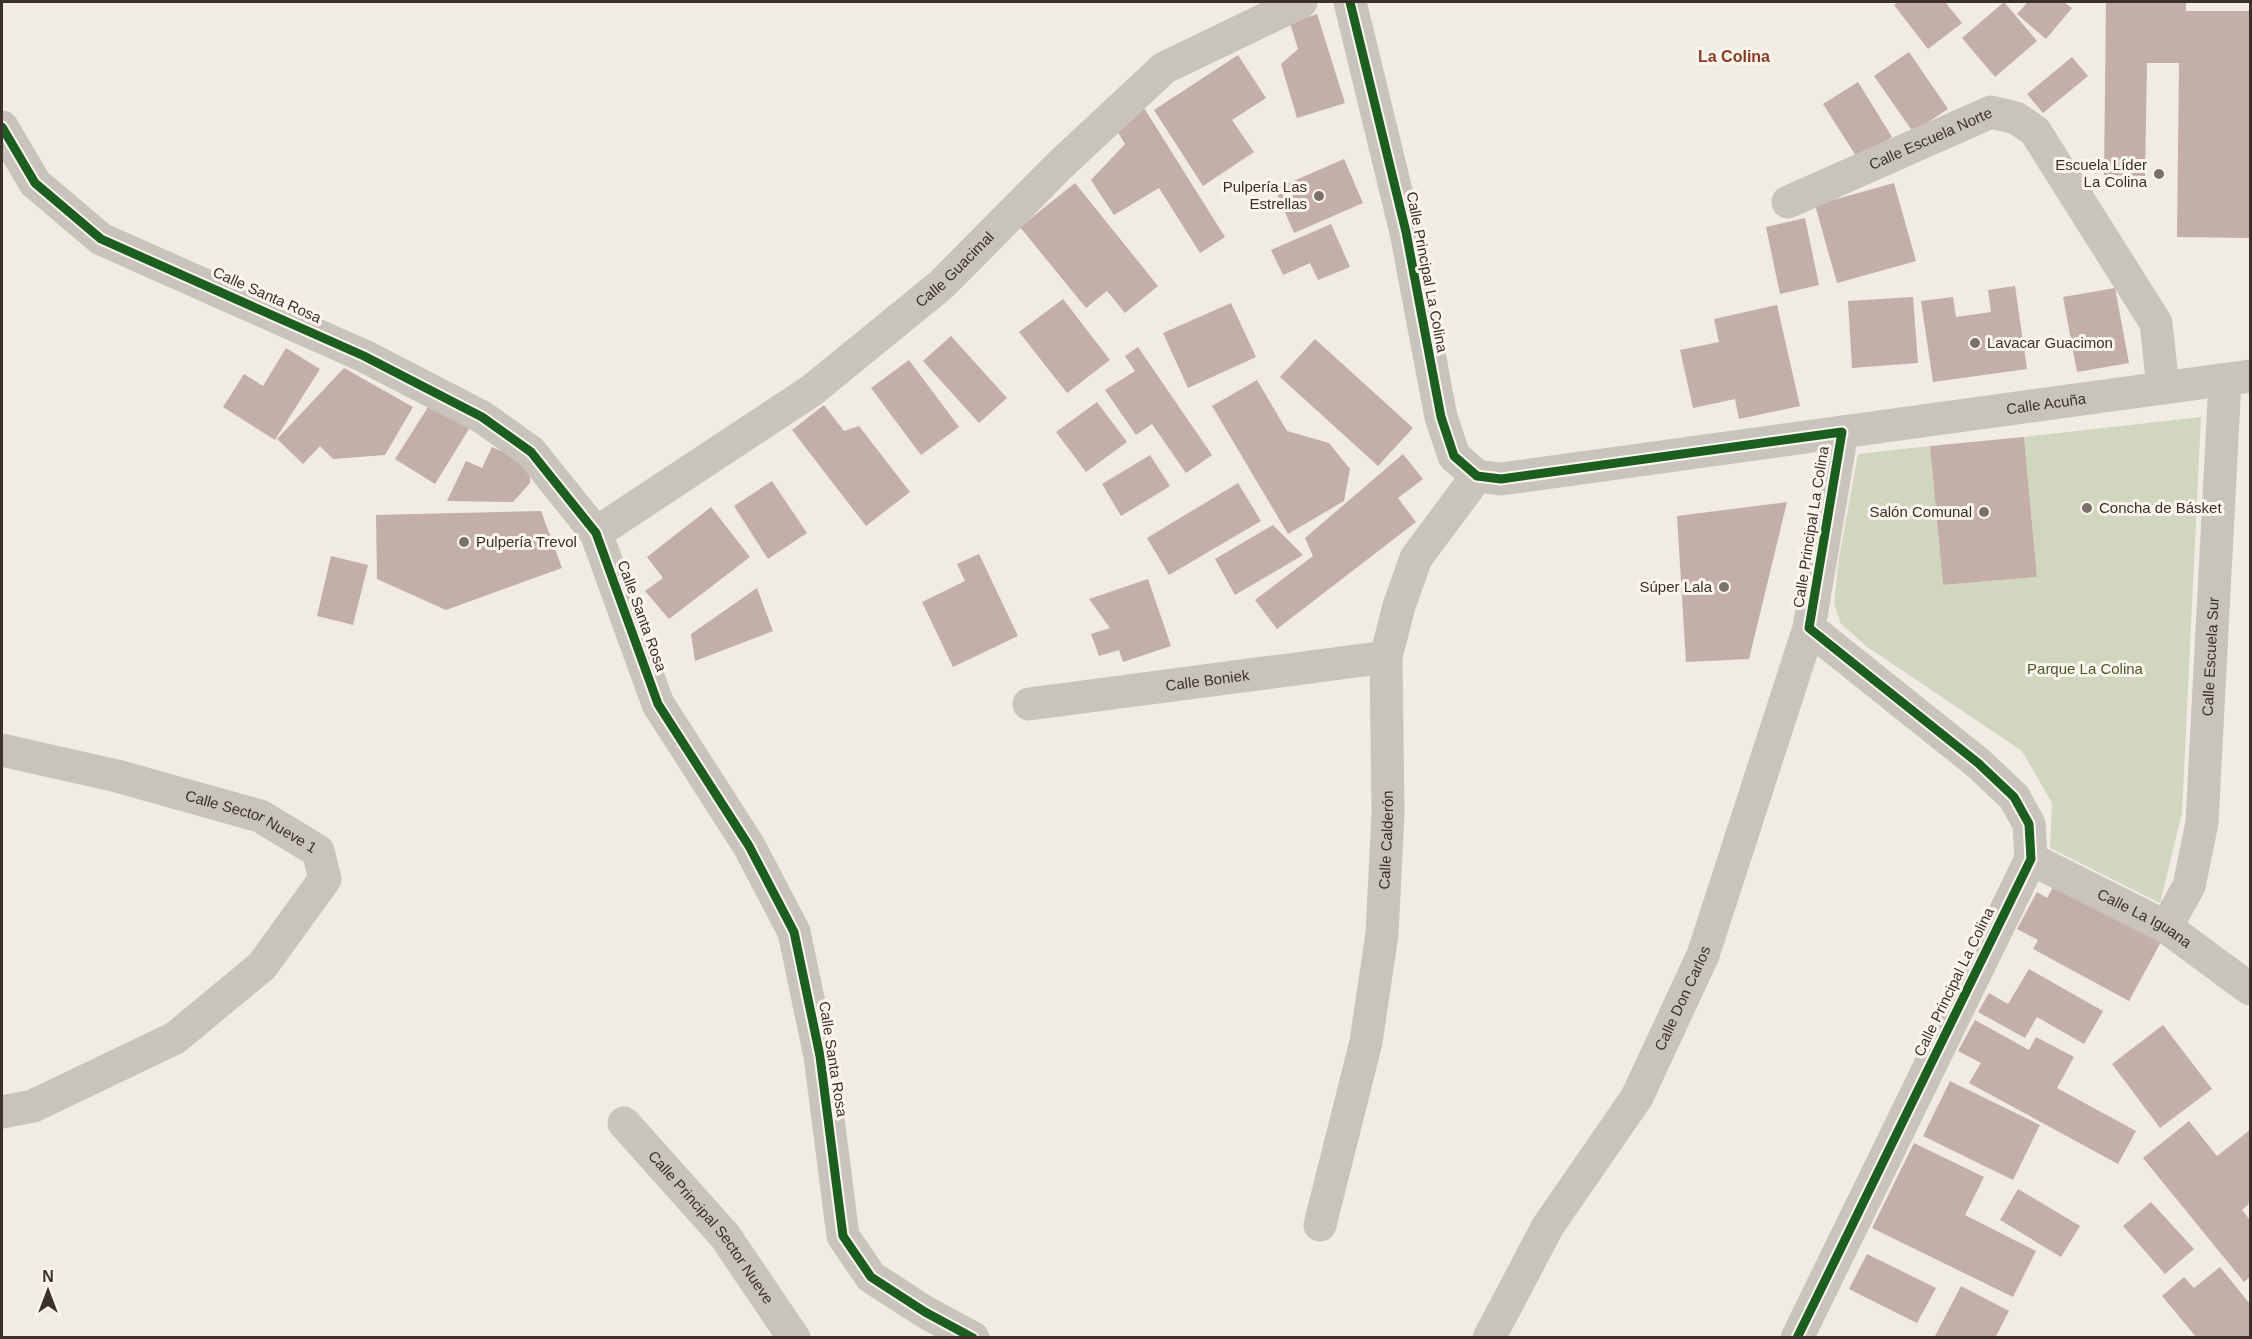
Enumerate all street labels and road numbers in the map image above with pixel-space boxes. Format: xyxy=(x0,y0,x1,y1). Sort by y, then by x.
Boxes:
street label: Calle Escuela Norte xyxy=(1866,104,1994,173)
street label: Calle Principal La Colina xyxy=(1404,190,1452,354)
street label: Calle Guacimal xyxy=(912,228,997,310)
street label: Calle Santa Rosa xyxy=(210,263,325,326)
street label: Calle Acuña xyxy=(2005,390,2088,417)
street label: Calle Principal La Colina xyxy=(1789,444,1832,609)
street label: Calle Santa Rosa xyxy=(615,558,671,674)
street label: Calle Escuela Sur xyxy=(2199,597,2222,717)
street label: Calle Boniek xyxy=(1165,666,1251,694)
street label: Calle Sector Nueve 1 xyxy=(183,787,320,856)
street label: Calle Calderón xyxy=(1375,790,1396,890)
street label: Calle La Iguana xyxy=(2095,885,2196,951)
street label: Calle Principal La Colina xyxy=(1910,904,1997,1059)
street label: Calle Don Carlos xyxy=(1651,944,1713,1053)
street label: Calle Santa Rosa xyxy=(816,1000,851,1119)
street label: Calle Principal Sector Nueve xyxy=(645,1147,777,1307)

